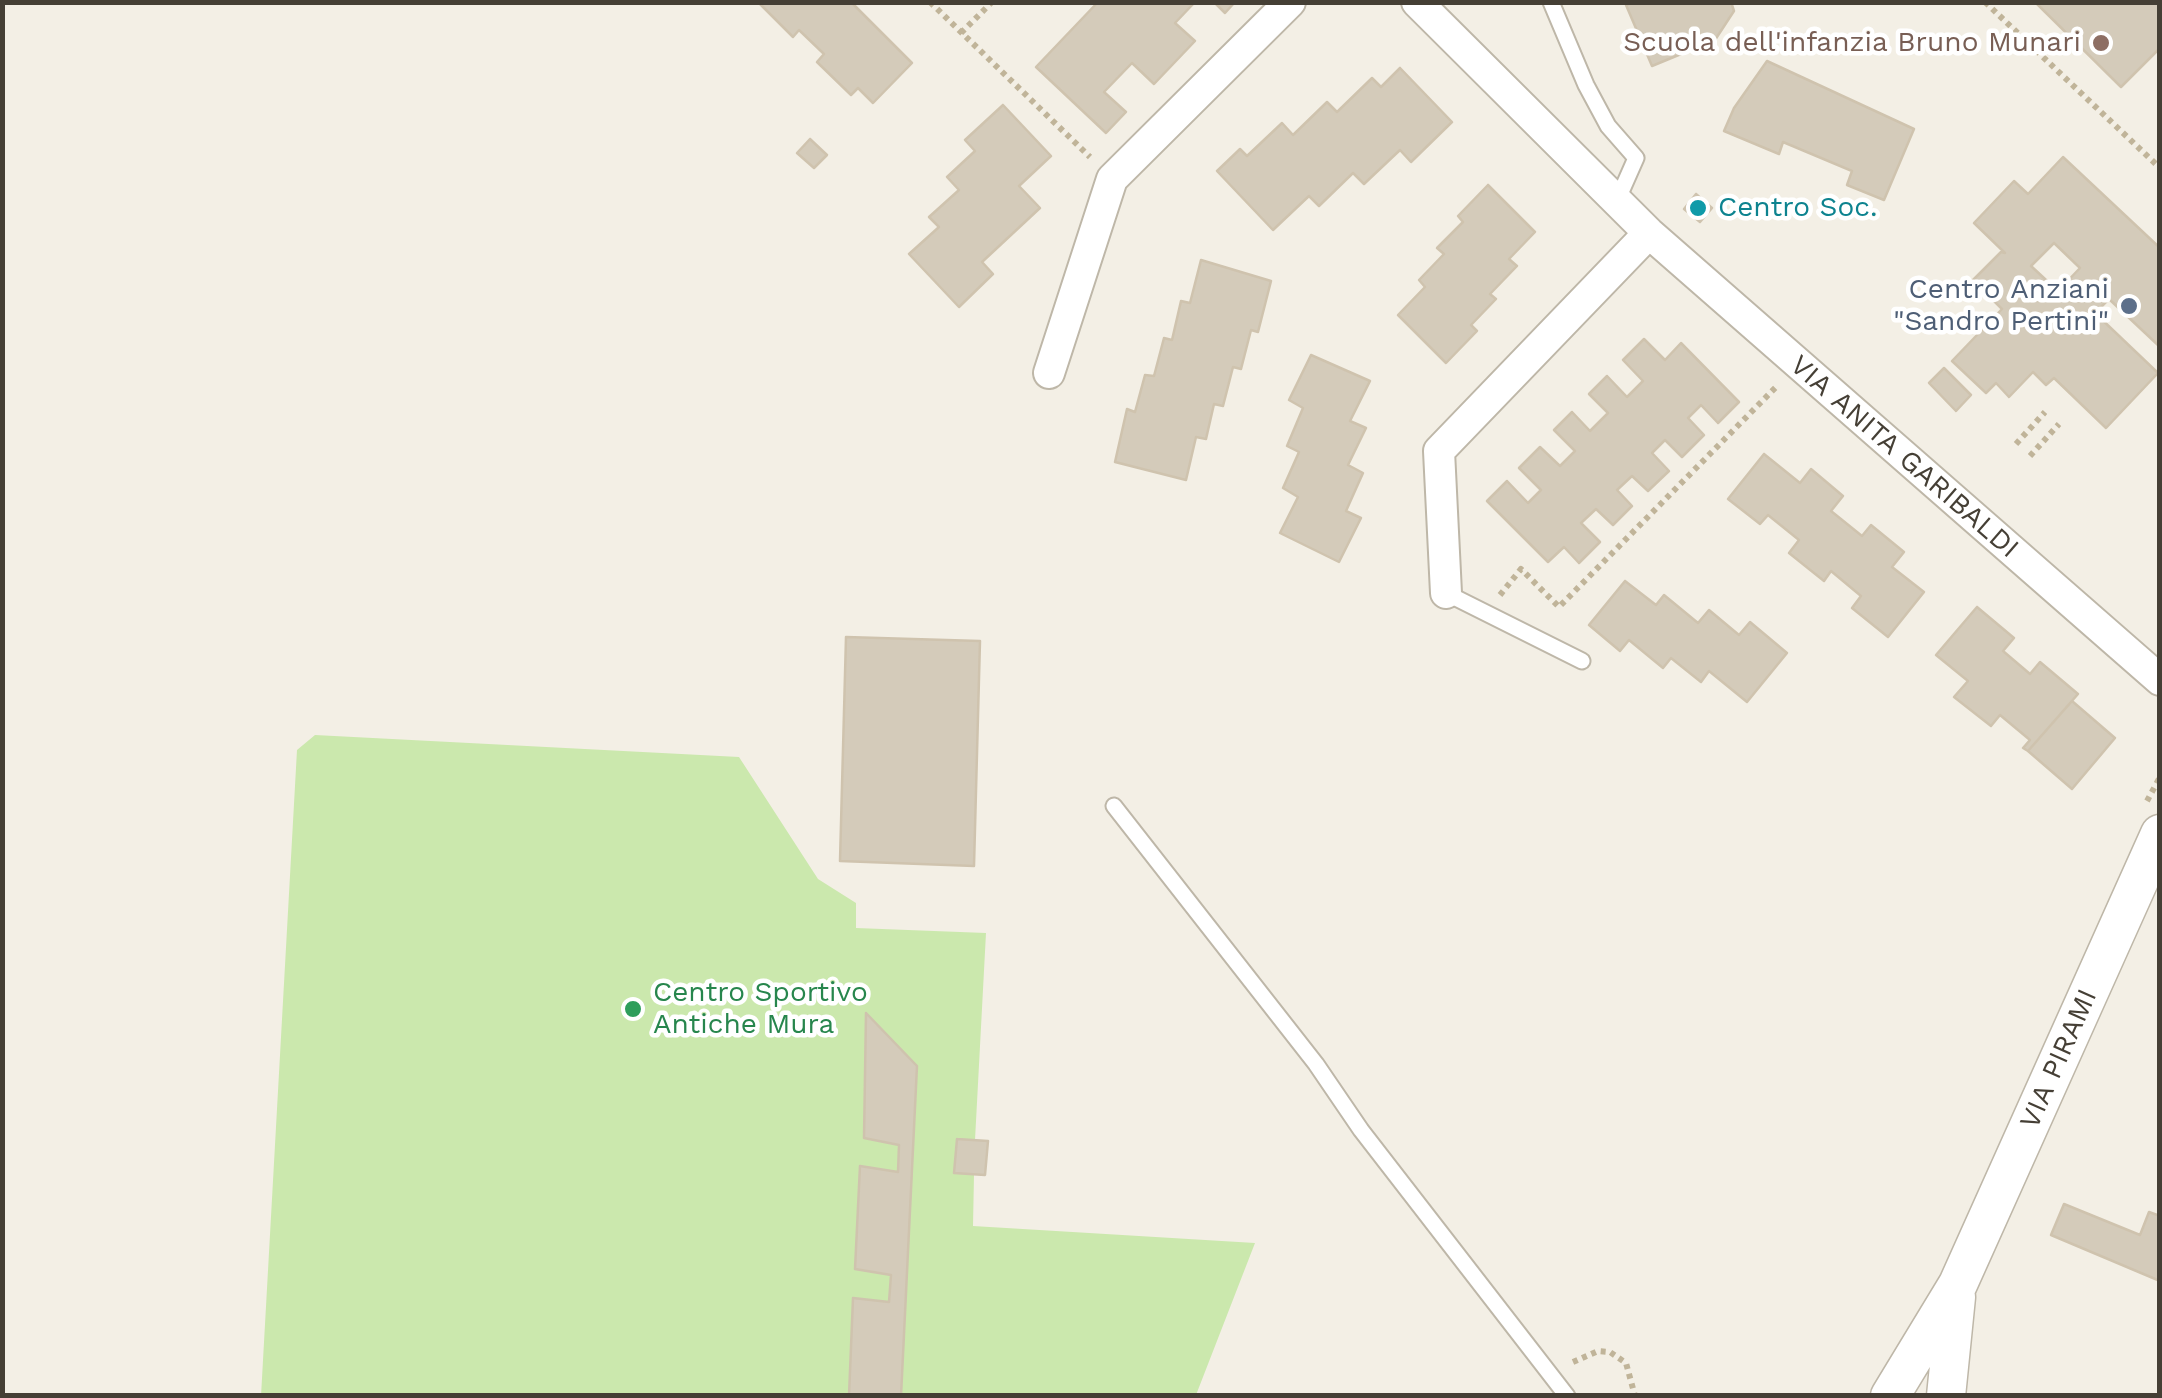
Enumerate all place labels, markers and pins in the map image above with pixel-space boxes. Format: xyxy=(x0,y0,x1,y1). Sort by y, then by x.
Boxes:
place label: Scuola dell'infanzia Bruno Munari xyxy=(1623,26,2081,60)
marker: Scuola dell'infanzia Bruno Munari xyxy=(2090,32,2112,54)
place label: Centro Soc. xyxy=(1718,191,1877,225)
marker: Centro Soc. xyxy=(1687,197,1709,219)
place label: Centro Anziani "Sandro Pertini" xyxy=(1893,273,2109,339)
marker: Centro Anziani "Sandro Pertini" xyxy=(2118,295,2140,317)
place label: Centro Sportivo Antiche Mura xyxy=(653,976,868,1042)
marker: Centro Sportivo Antiche Mura xyxy=(622,998,644,1020)

